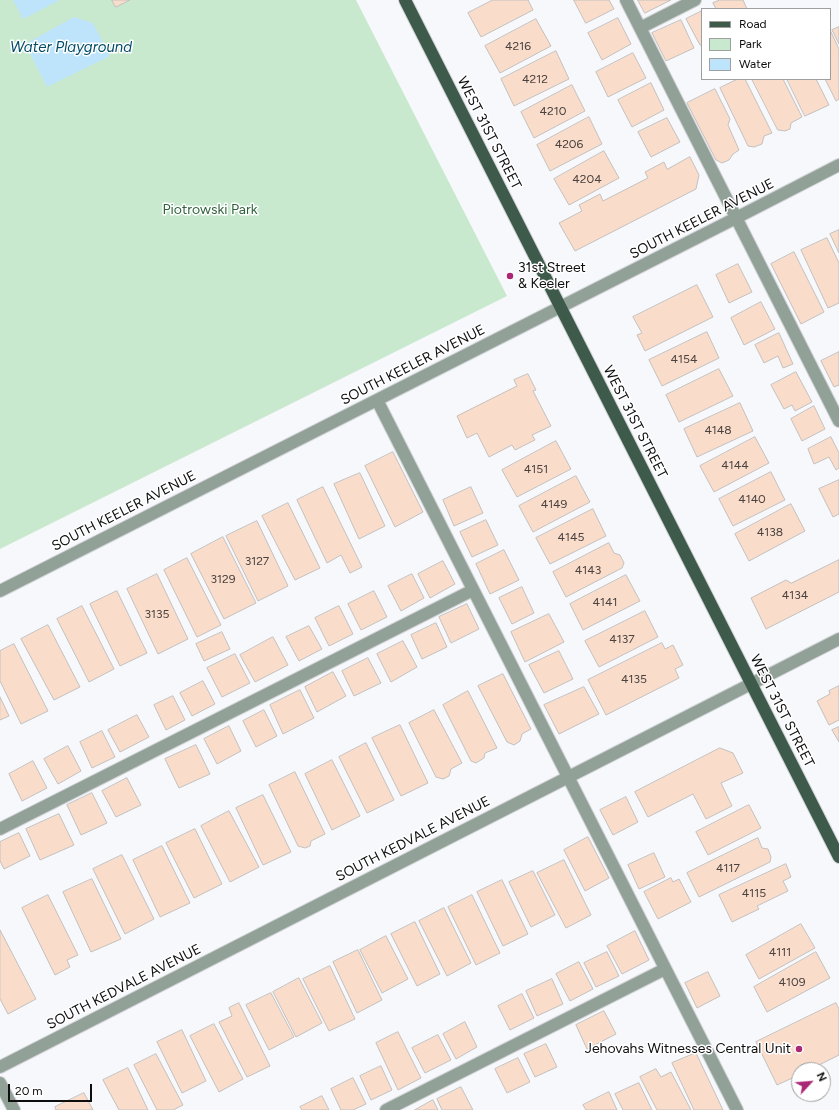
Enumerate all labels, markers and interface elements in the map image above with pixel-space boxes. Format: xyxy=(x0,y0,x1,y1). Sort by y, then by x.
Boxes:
legend xyxy=(701,8,831,80)
text: Road xyxy=(739,17,767,31)
text: Park xyxy=(739,37,762,51)
water label: Water Playground xyxy=(10,39,132,57)
house number: 4216 xyxy=(505,39,531,53)
text: Water xyxy=(739,57,771,71)
house number: 4212 xyxy=(522,72,548,86)
street label: WEST 31ST STREET xyxy=(453,74,525,192)
house number: 4210 xyxy=(540,104,566,118)
house number: 4206 xyxy=(555,137,583,151)
house number: 4204 xyxy=(572,172,602,186)
street label: SOUTH KEELER AVENUE xyxy=(627,175,777,263)
park label: Piotrowski Park xyxy=(162,202,258,218)
place label: 31st Street & Keeler xyxy=(518,260,586,292)
marker: 31st Street & Keeler xyxy=(505,271,515,281)
street label: SOUTH KEELER AVENUE xyxy=(338,321,488,409)
house number: 4154 xyxy=(671,352,697,366)
street label: WEST 31ST STREET xyxy=(599,363,671,481)
house number: 4148 xyxy=(704,423,732,437)
house number: 4144 xyxy=(721,458,749,472)
house number: 4151 xyxy=(524,462,548,476)
street label: SOUTH KEELER AVENUE xyxy=(49,467,199,555)
house number: 4140 xyxy=(738,492,766,506)
house number: 4149 xyxy=(541,497,567,511)
house number: 4138 xyxy=(757,525,783,539)
house number: 4145 xyxy=(558,530,584,544)
house number: 3127 xyxy=(245,554,269,568)
house number: 4143 xyxy=(575,563,601,577)
house number: 3129 xyxy=(211,572,235,586)
house number: 4134 xyxy=(782,588,808,602)
house number: 4141 xyxy=(593,595,617,609)
house number: 3135 xyxy=(145,607,169,621)
house number: 4137 xyxy=(609,632,635,646)
street label: WEST 31ST STREET xyxy=(746,652,818,770)
house number: 4135 xyxy=(621,672,647,686)
street label: SOUTH KEDVALE AVENUE xyxy=(333,793,493,885)
house number: 4117 xyxy=(716,861,740,875)
house number: 4115 xyxy=(742,886,766,900)
street label: SOUTH KEDVALE AVENUE xyxy=(44,941,204,1033)
house number: 4111 xyxy=(769,945,791,959)
house number: 4109 xyxy=(779,975,805,989)
place label: Jehovahs Witnesses Central Unit xyxy=(585,1041,791,1057)
marker: Jehovahs Witnesses Central Unit xyxy=(794,1044,804,1054)
north arrow xyxy=(791,1062,831,1102)
text: N xyxy=(814,1070,829,1084)
scale bar xyxy=(10,1076,94,1102)
text: 20 m xyxy=(15,1084,43,1098)

